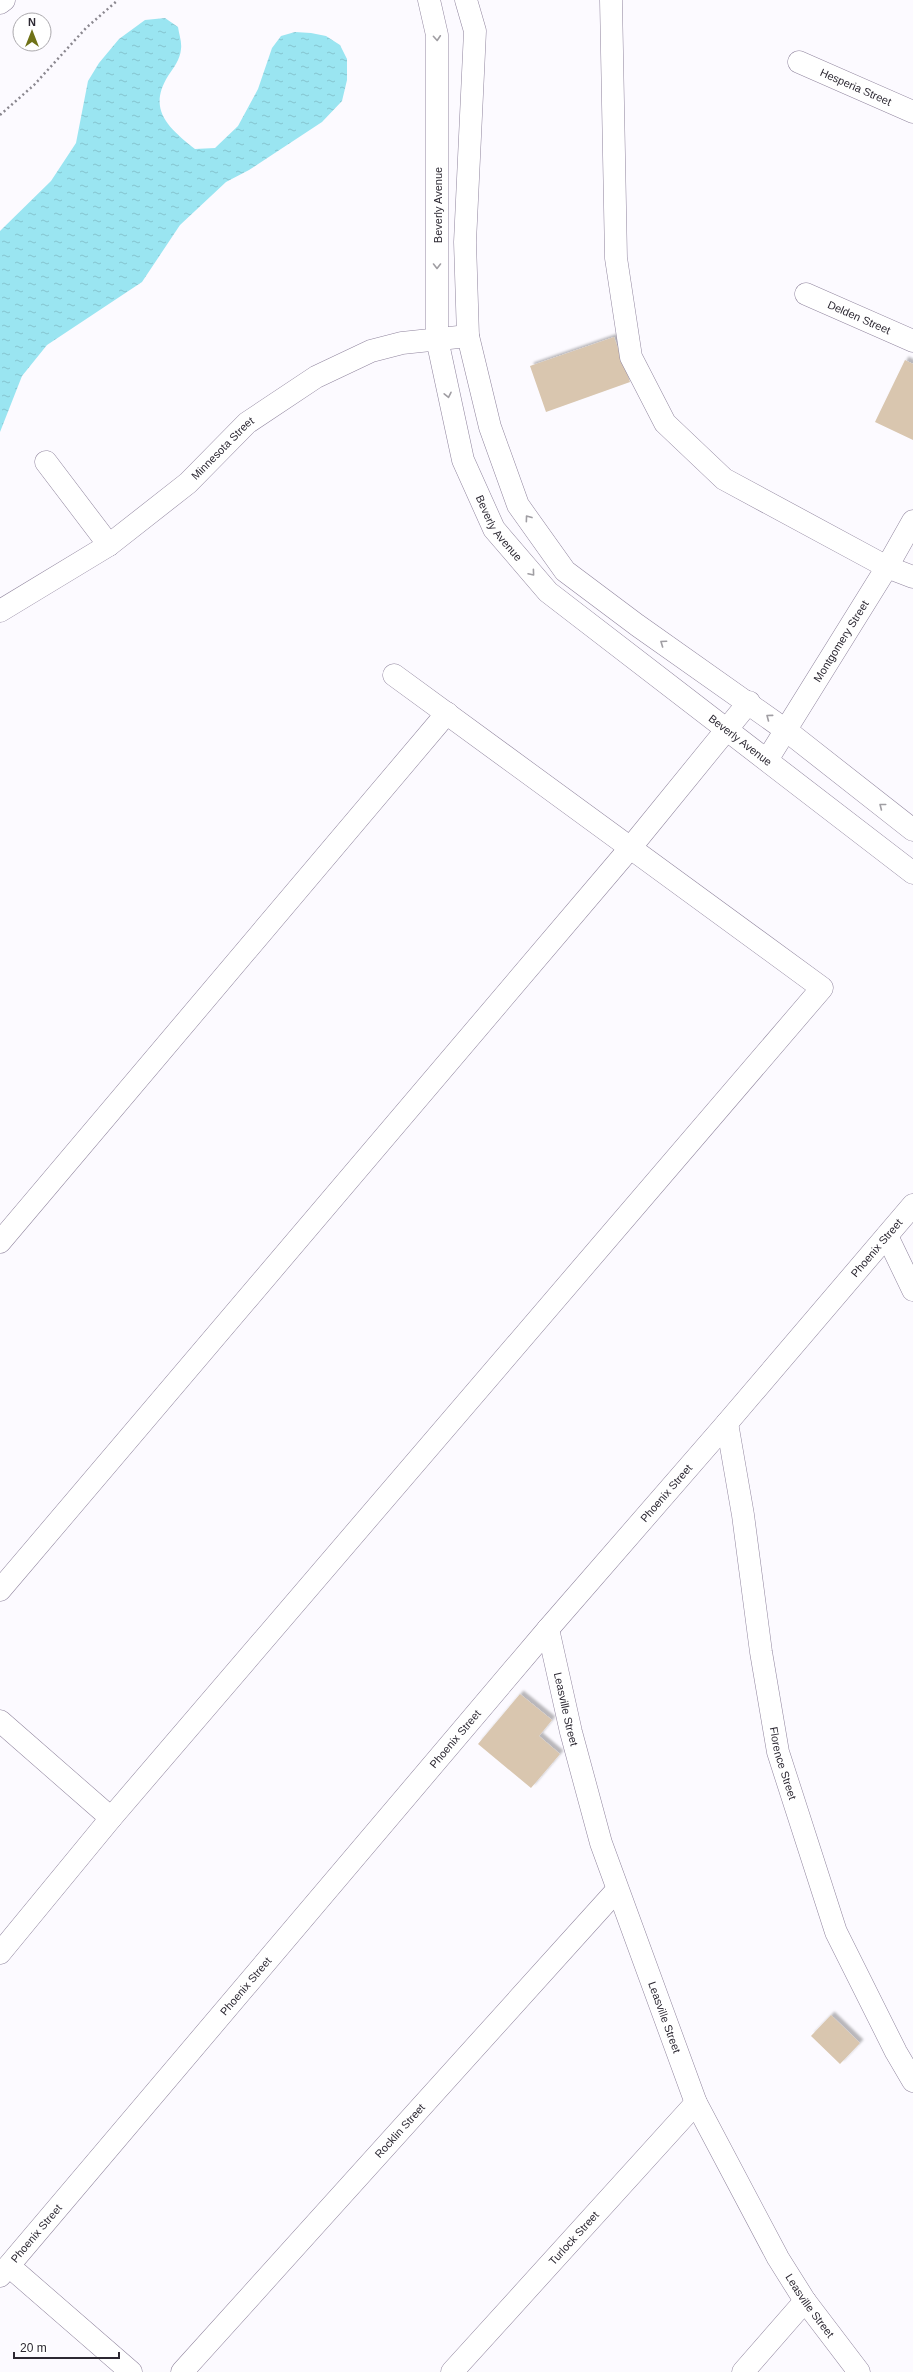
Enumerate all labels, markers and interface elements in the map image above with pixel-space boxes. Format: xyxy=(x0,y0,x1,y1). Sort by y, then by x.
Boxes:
north arrow xyxy=(12,12,52,52)
text: N xyxy=(28,16,36,28)
one-way arrow xyxy=(432,35,441,41)
street label: Hesperia Street xyxy=(818,66,893,108)
street label: Beverly Avenue xyxy=(432,167,444,243)
one-way arrow xyxy=(433,263,441,269)
street label: Delden Street xyxy=(826,298,892,336)
one-way arrow xyxy=(443,392,451,398)
street label: Minnesota Street xyxy=(189,414,256,482)
street label: Beverly Avenue xyxy=(474,493,524,563)
one-way arrow xyxy=(525,515,532,522)
one-way arrow xyxy=(527,568,534,575)
street label: Montgomery Street xyxy=(811,598,871,684)
one-way arrow xyxy=(660,641,667,648)
street label: Beverly Avenue xyxy=(706,712,774,768)
one-way arrow xyxy=(767,715,774,722)
one-way arrow xyxy=(880,804,887,811)
street label: Phoenix Street xyxy=(848,1216,904,1279)
street label: Phoenix Street xyxy=(638,1462,694,1524)
street label: Leasville Street xyxy=(552,1671,580,1747)
street label: Phoenix Street xyxy=(427,1707,483,1770)
street label: Florence Street xyxy=(768,1726,799,1801)
street label: Phoenix Street xyxy=(218,1955,274,2017)
street label: Leasville Street xyxy=(646,1980,683,2055)
street label: Rocklin Street xyxy=(372,2101,427,2160)
street label: Phoenix Street xyxy=(8,2202,64,2265)
street label: Turlock Street xyxy=(546,2209,601,2267)
street label: Leasville Street xyxy=(783,2271,837,2340)
scale bar xyxy=(14,2334,119,2360)
text: 20 m xyxy=(20,2341,47,2355)

